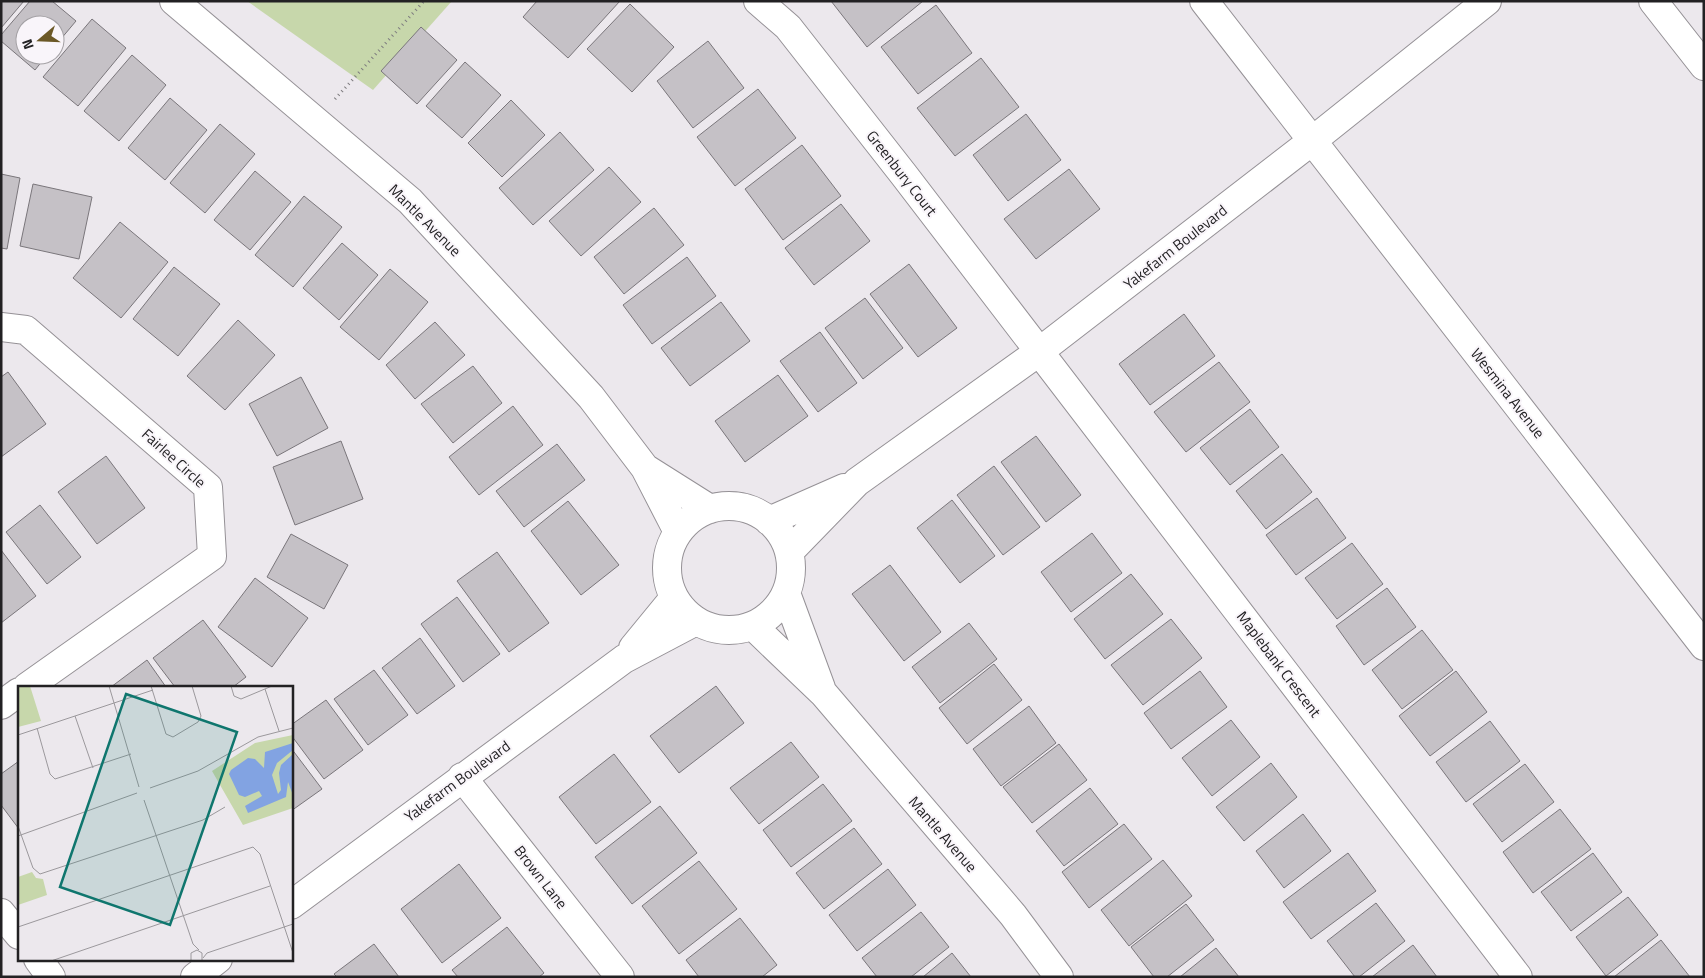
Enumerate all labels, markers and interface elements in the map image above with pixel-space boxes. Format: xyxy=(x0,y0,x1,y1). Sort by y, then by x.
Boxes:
north arrow xyxy=(15,15,65,65)
text: N xyxy=(16,36,39,52)
street label: Greenbury Court xyxy=(861,125,943,221)
street label: Mantle Avenue xyxy=(383,178,467,262)
street label: Yakefarm Boulevard xyxy=(1118,199,1232,295)
street label: Wesmina Avenue xyxy=(1465,343,1551,443)
street label: Fairlee Circle xyxy=(137,423,211,493)
street label: Maplebank Crescent xyxy=(1231,606,1327,723)
inset map xyxy=(18,686,292,960)
street label: Yakefarm Boulevard xyxy=(399,735,515,827)
street label: Mantle Avenue xyxy=(903,791,983,877)
street label: Brown Lane xyxy=(509,840,573,914)

